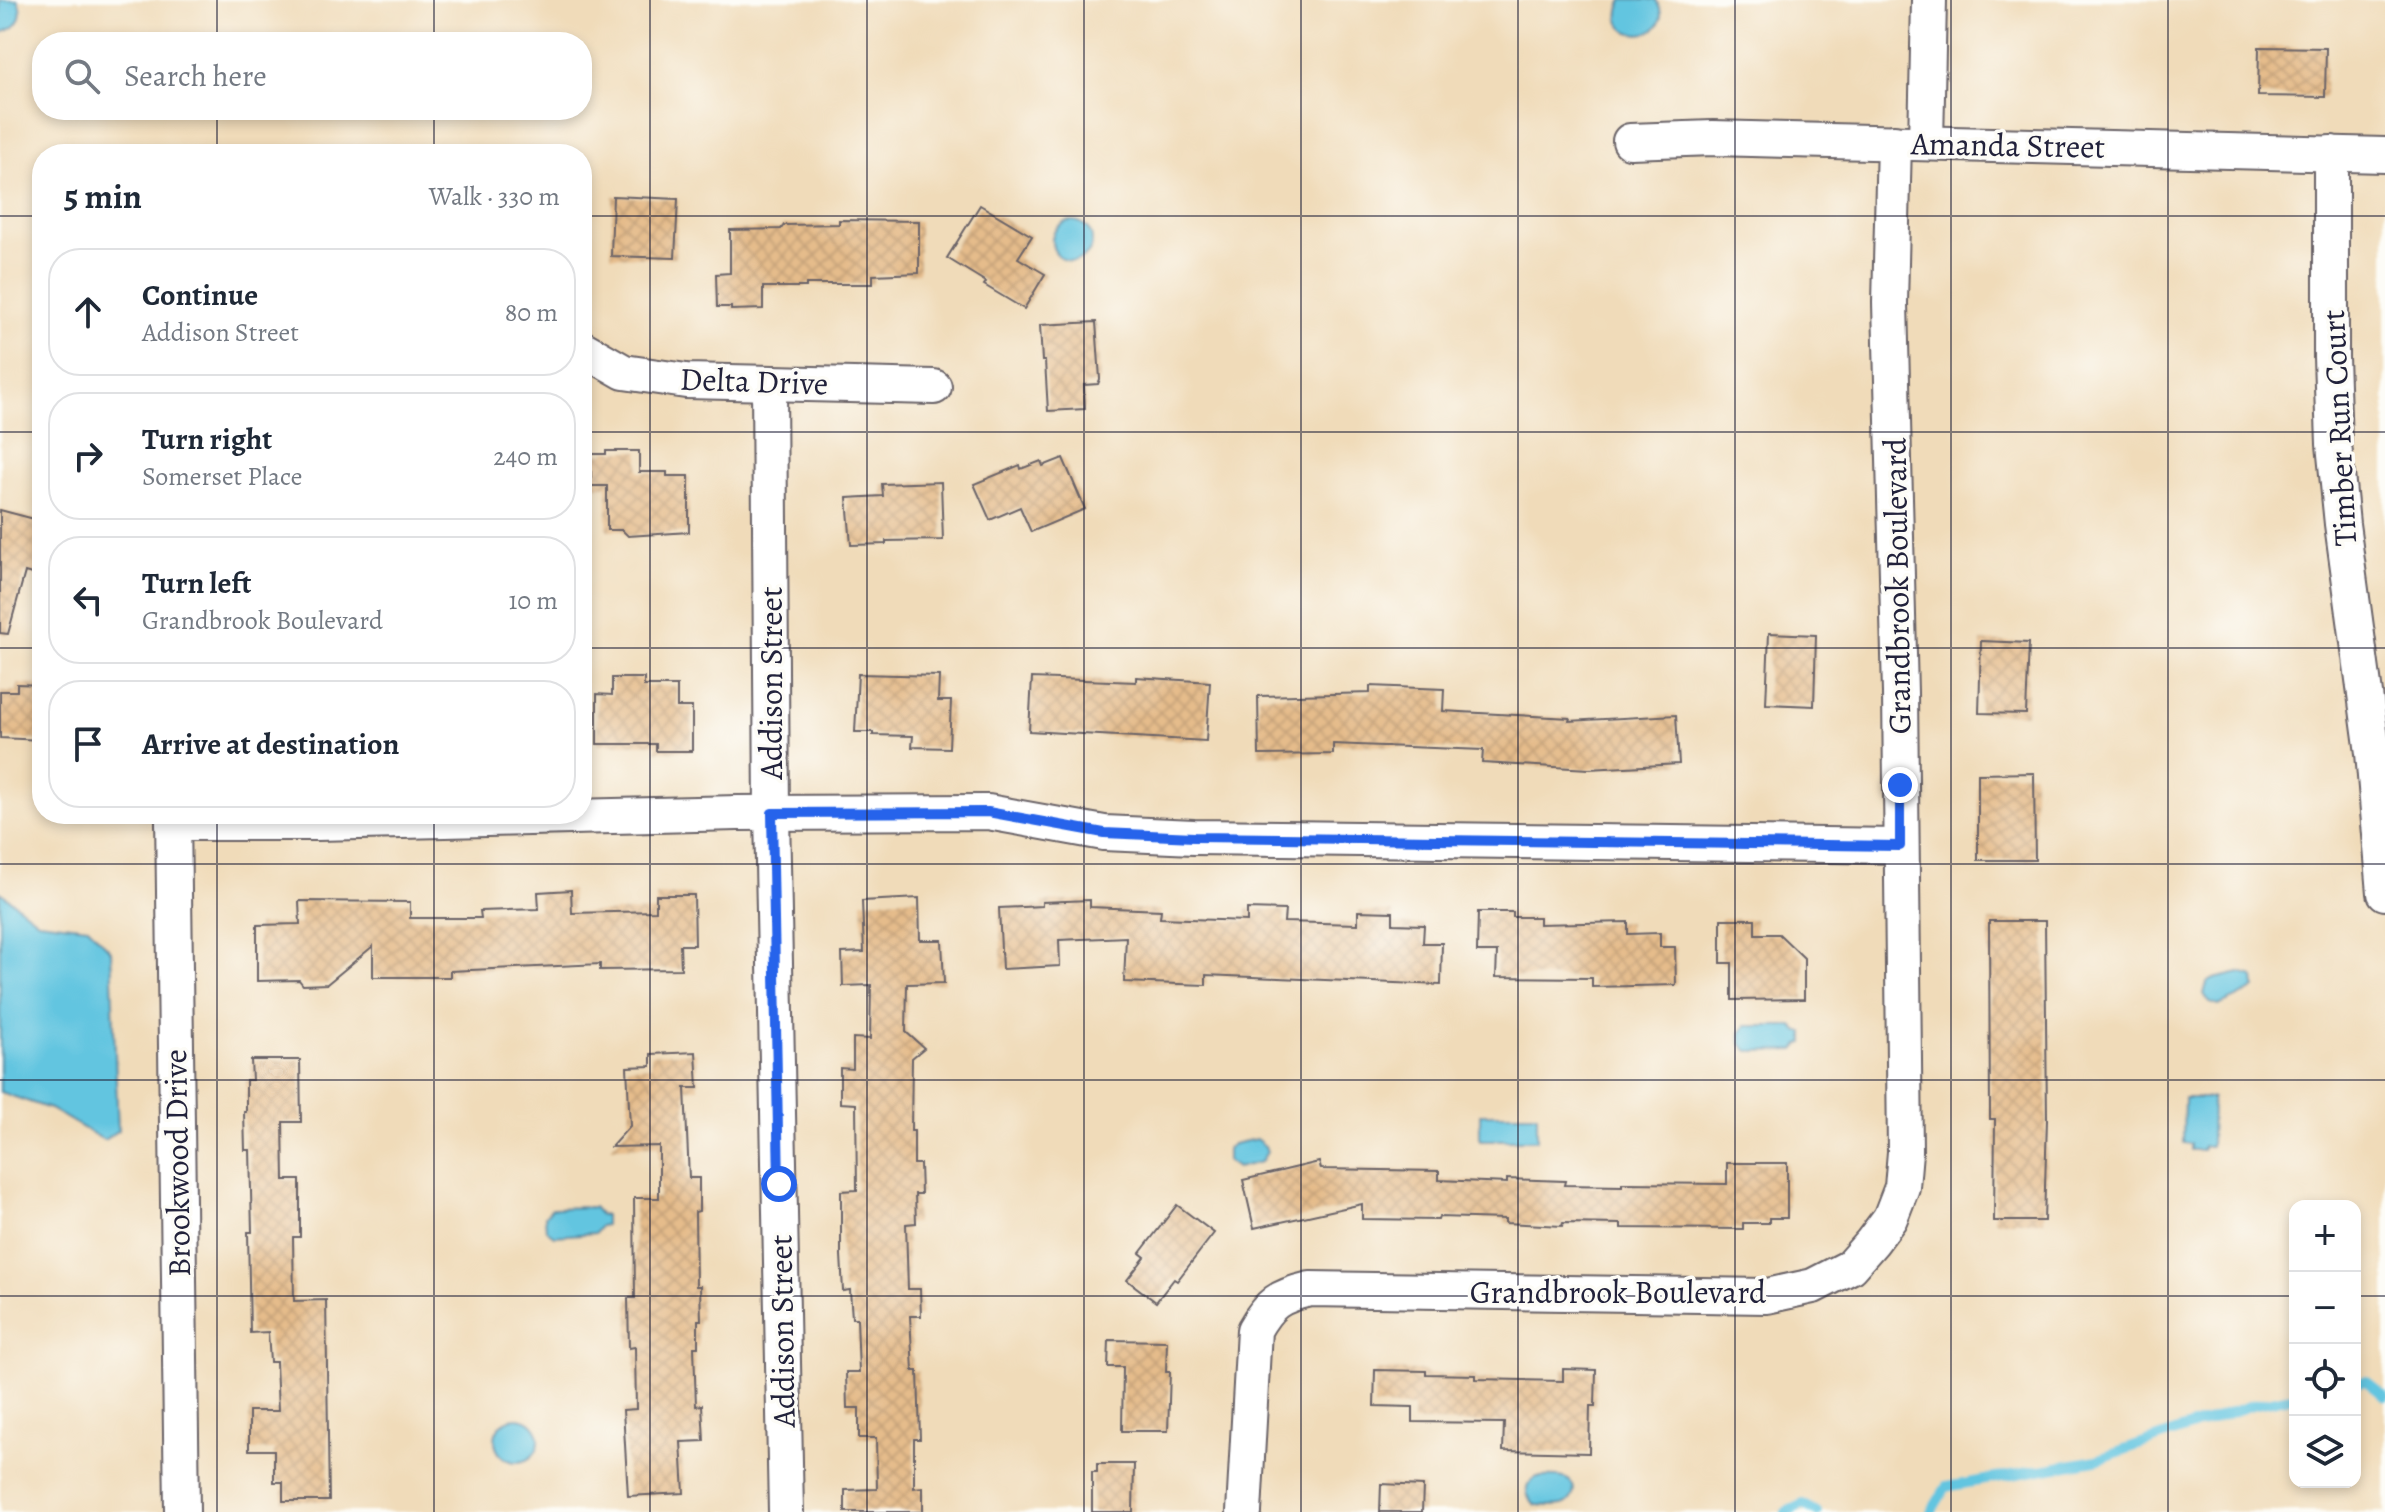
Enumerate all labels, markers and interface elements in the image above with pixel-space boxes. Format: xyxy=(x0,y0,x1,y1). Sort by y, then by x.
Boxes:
search box xyxy=(32,32,592,120)
icon: search xyxy=(60,54,104,98)
text: Search here xyxy=(124,56,267,96)
street label: Amanda Street xyxy=(1910,121,2105,169)
text: 5 min xyxy=(64,173,142,220)
text: Walk · 330 m xyxy=(429,179,560,214)
text: Continue xyxy=(142,275,258,315)
icon: ahead xyxy=(66,290,110,334)
text: 80 m xyxy=(505,295,558,330)
street label: Timber Run Court xyxy=(2311,309,2367,547)
text: Addison Street xyxy=(142,315,299,350)
street label: Delta Drive xyxy=(679,356,829,406)
text: Turn right xyxy=(142,419,272,459)
icon: right xyxy=(66,434,110,478)
street label: Grandbrook Boulevard xyxy=(1872,437,1922,735)
text: 240 m xyxy=(493,439,558,474)
text: Somerset Place xyxy=(142,459,302,494)
text: Turn left xyxy=(142,563,251,603)
icon: left xyxy=(66,578,110,622)
text: 10 m xyxy=(508,583,558,618)
street label: Addison Street xyxy=(749,587,793,780)
text: Grandbrook Boulevard xyxy=(142,603,383,638)
icon: arrive xyxy=(66,722,110,766)
text: Arrive at destination xyxy=(142,724,399,764)
route end xyxy=(1882,767,1918,803)
street label: Brookwood Drive xyxy=(153,1049,201,1277)
route start xyxy=(761,1166,797,1202)
map controls xyxy=(2289,1200,2361,1488)
button: + xyxy=(2289,1200,2361,1272)
street label: Addison Street xyxy=(758,1234,806,1429)
street label: Grandbrook Boulevard xyxy=(1470,1270,1767,1314)
button: − xyxy=(2289,1272,2361,1344)
button: locate xyxy=(2289,1344,2361,1416)
button: layers xyxy=(2289,1416,2361,1488)

